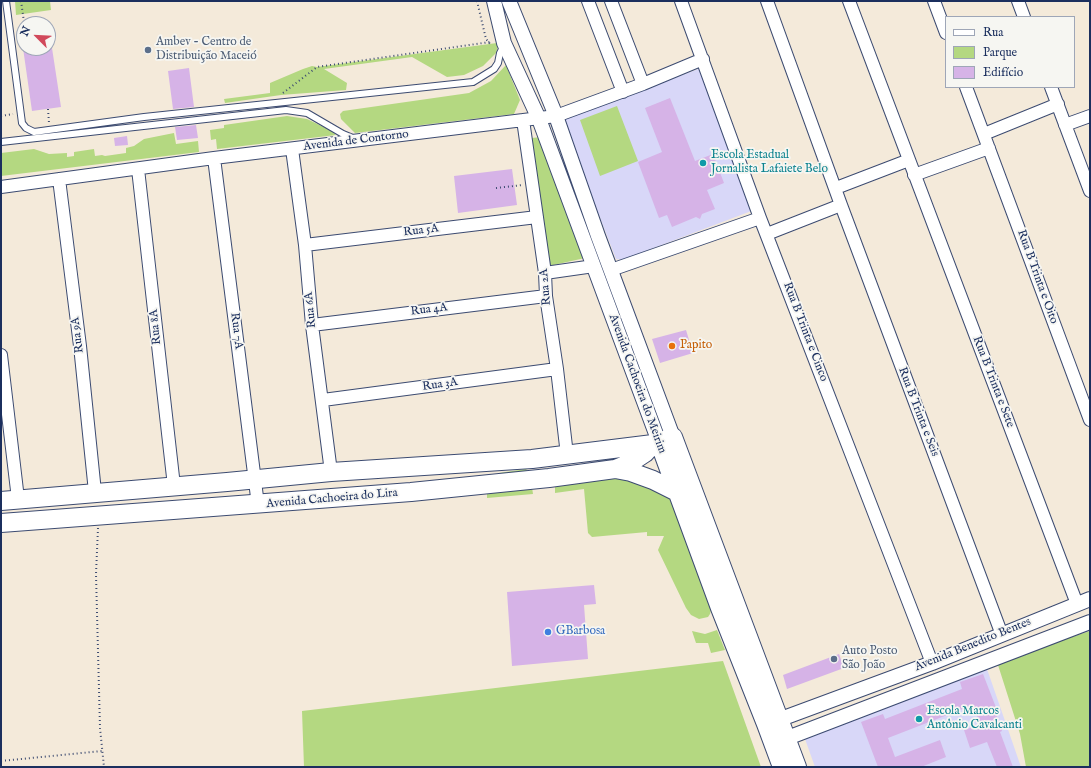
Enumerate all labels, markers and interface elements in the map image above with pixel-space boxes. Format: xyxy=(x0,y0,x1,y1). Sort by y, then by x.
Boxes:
north arrow xyxy=(16,16,56,56)
legend xyxy=(945,16,1075,88)
text: N xyxy=(18,24,34,39)
text: Rua xyxy=(983,25,1003,40)
place label: Ambev - Centro de Distribuição Maceió xyxy=(156,36,257,64)
marker: Ambev - Centro de Distribuição Maceió xyxy=(143,45,153,55)
text: Parque xyxy=(983,45,1017,60)
text: Edifício xyxy=(983,65,1023,80)
street label: Avenida de Contorno xyxy=(302,127,410,155)
place label: Escola Estadual Jornalista Lafaiete Belo xyxy=(711,149,828,177)
marker: Escola Estadual Jornalista Lafaiete Belo xyxy=(698,158,708,168)
street label: Rua 5A xyxy=(402,222,440,240)
street label: Rua B Trinta e Oito xyxy=(1013,228,1061,326)
street label: Rua 2A xyxy=(537,268,555,306)
street label: Rua B Trinta e Cinco xyxy=(779,280,831,384)
street label: Rua 6A xyxy=(302,291,320,329)
street label: Rua 4A xyxy=(410,301,448,319)
street label: Rua 8A xyxy=(147,308,165,346)
street label: Rua 7A xyxy=(227,312,245,350)
street label: Avenida Cachoeira do Meirim xyxy=(605,312,669,456)
street label: Rua 9A xyxy=(69,316,87,354)
street label: Rua B Trinta e Sete xyxy=(969,334,1017,430)
place label: Papito xyxy=(680,339,712,353)
marker: Papito xyxy=(667,341,677,351)
street label: Rua B Trinta e Seis xyxy=(894,365,942,459)
street label: Rua 3A xyxy=(421,375,459,395)
street label: Avenida Cachoeira do Lira xyxy=(266,486,398,512)
street label: Avenida Benedito Bentes xyxy=(913,615,1033,675)
place label: GBarbosa xyxy=(556,625,605,639)
marker: GBarbosa xyxy=(543,627,553,637)
place label: Auto Posto São João xyxy=(842,645,897,673)
marker: Auto Posto São João xyxy=(829,654,839,664)
place label: Escola Marcos Antônio Cavalcanti xyxy=(927,705,1022,733)
marker: Escola Marcos Antônio Cavalcanti xyxy=(914,714,924,724)

